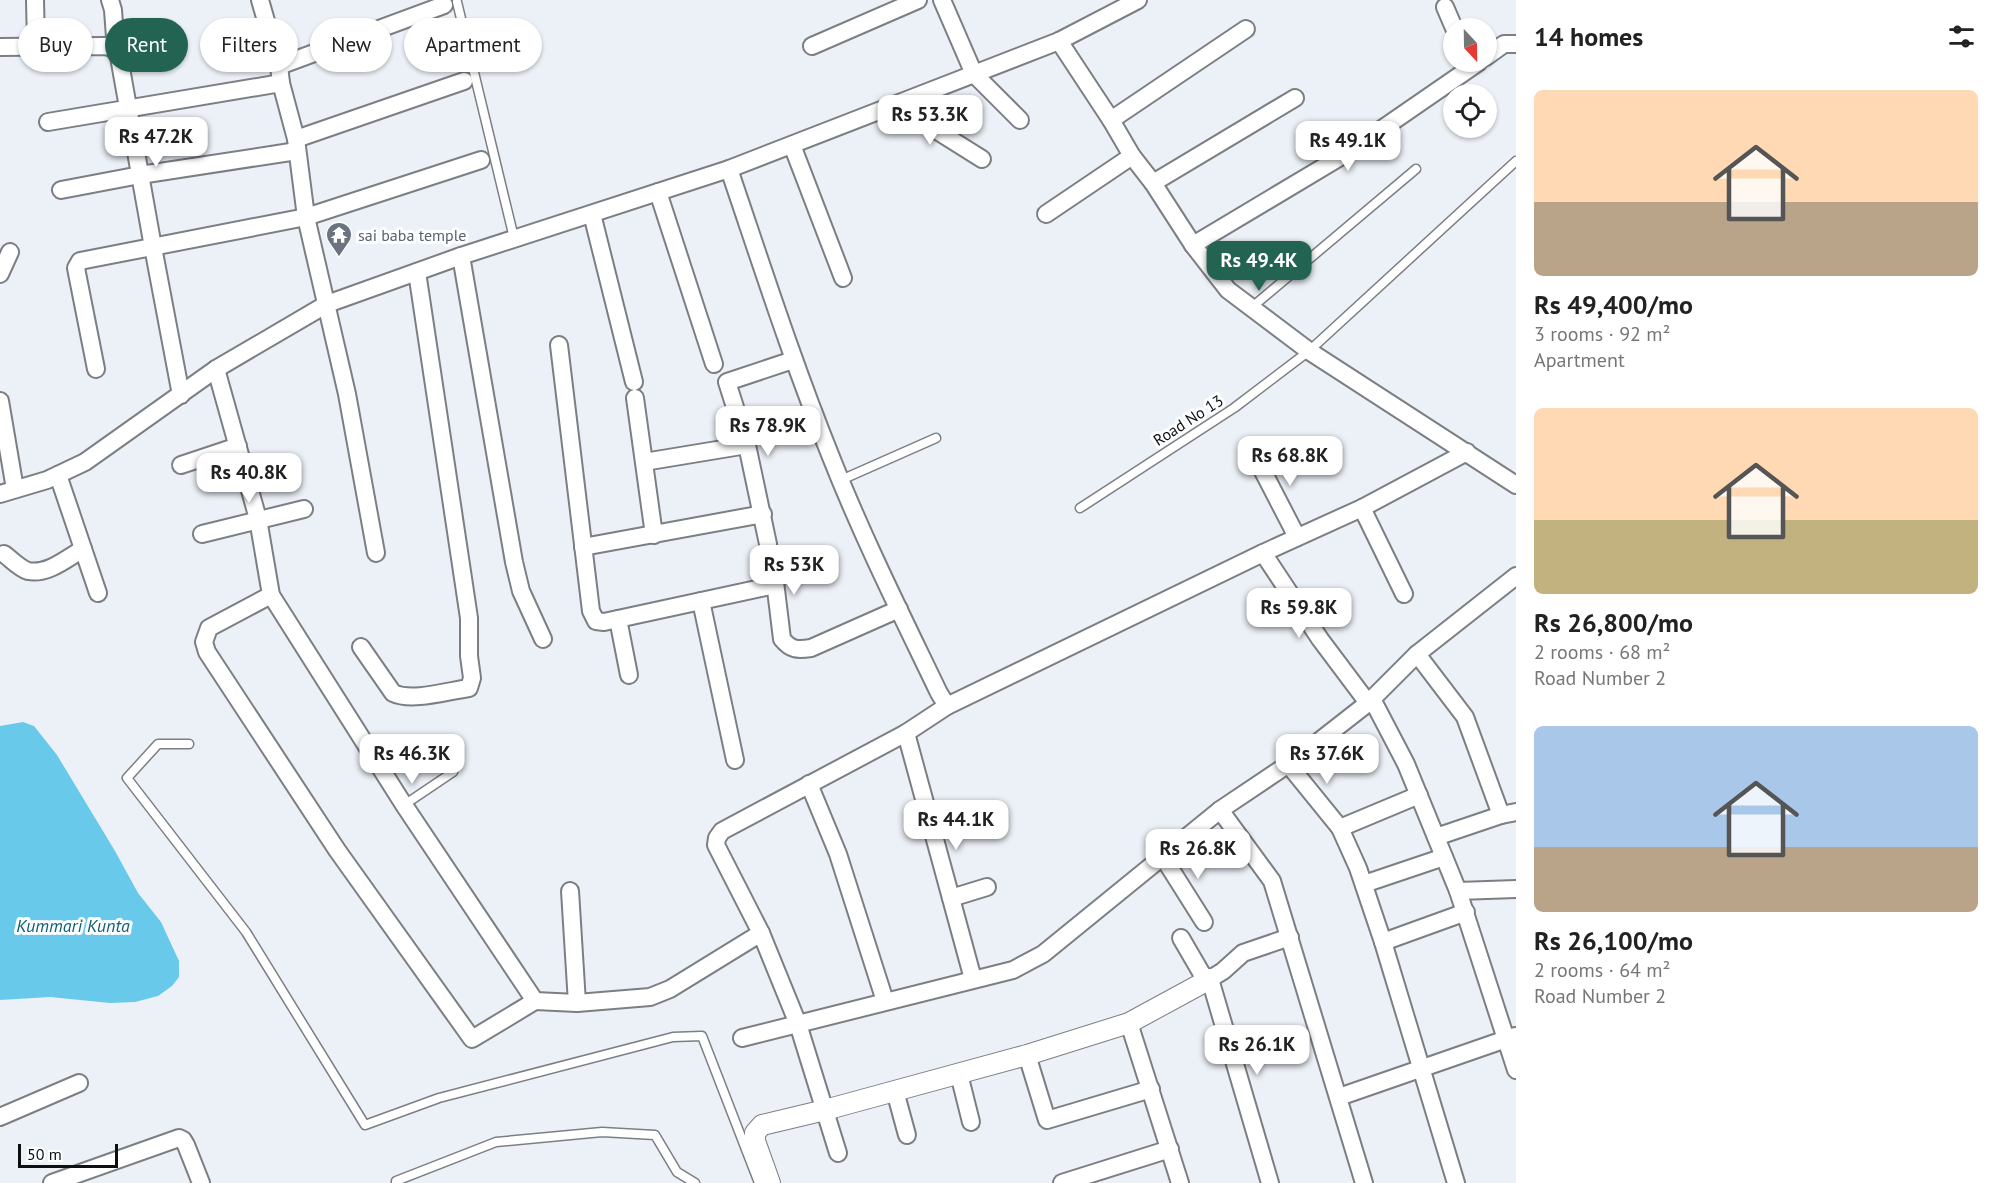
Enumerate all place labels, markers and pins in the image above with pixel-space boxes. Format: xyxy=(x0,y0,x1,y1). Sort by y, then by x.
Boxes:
pin: Rs 53.3K xyxy=(868,95,992,146)
pin: Rs 47.2K xyxy=(94,117,218,168)
pin: Rs 49.1K xyxy=(1286,121,1410,172)
temple icon: sai baba temple xyxy=(324,220,354,258)
place label: sai baba temple xyxy=(358,225,466,245)
pin: Rs 49.4K xyxy=(1197,241,1321,292)
pin: Rs 78.9K xyxy=(706,406,830,457)
pin: Rs 68.8K xyxy=(1228,436,1352,487)
pin: Rs 40.8K xyxy=(187,453,311,504)
pin: Rs 53K xyxy=(745,545,843,596)
pin: Rs 59.8K xyxy=(1237,588,1361,639)
pin: Rs 46.3K xyxy=(350,734,474,785)
pin: Rs 37.6K xyxy=(1265,734,1389,785)
pin: Rs 44.1K xyxy=(894,800,1018,851)
pin: Rs 26.8K xyxy=(1136,829,1260,880)
pin: Rs 26.1K xyxy=(1195,1025,1319,1076)

